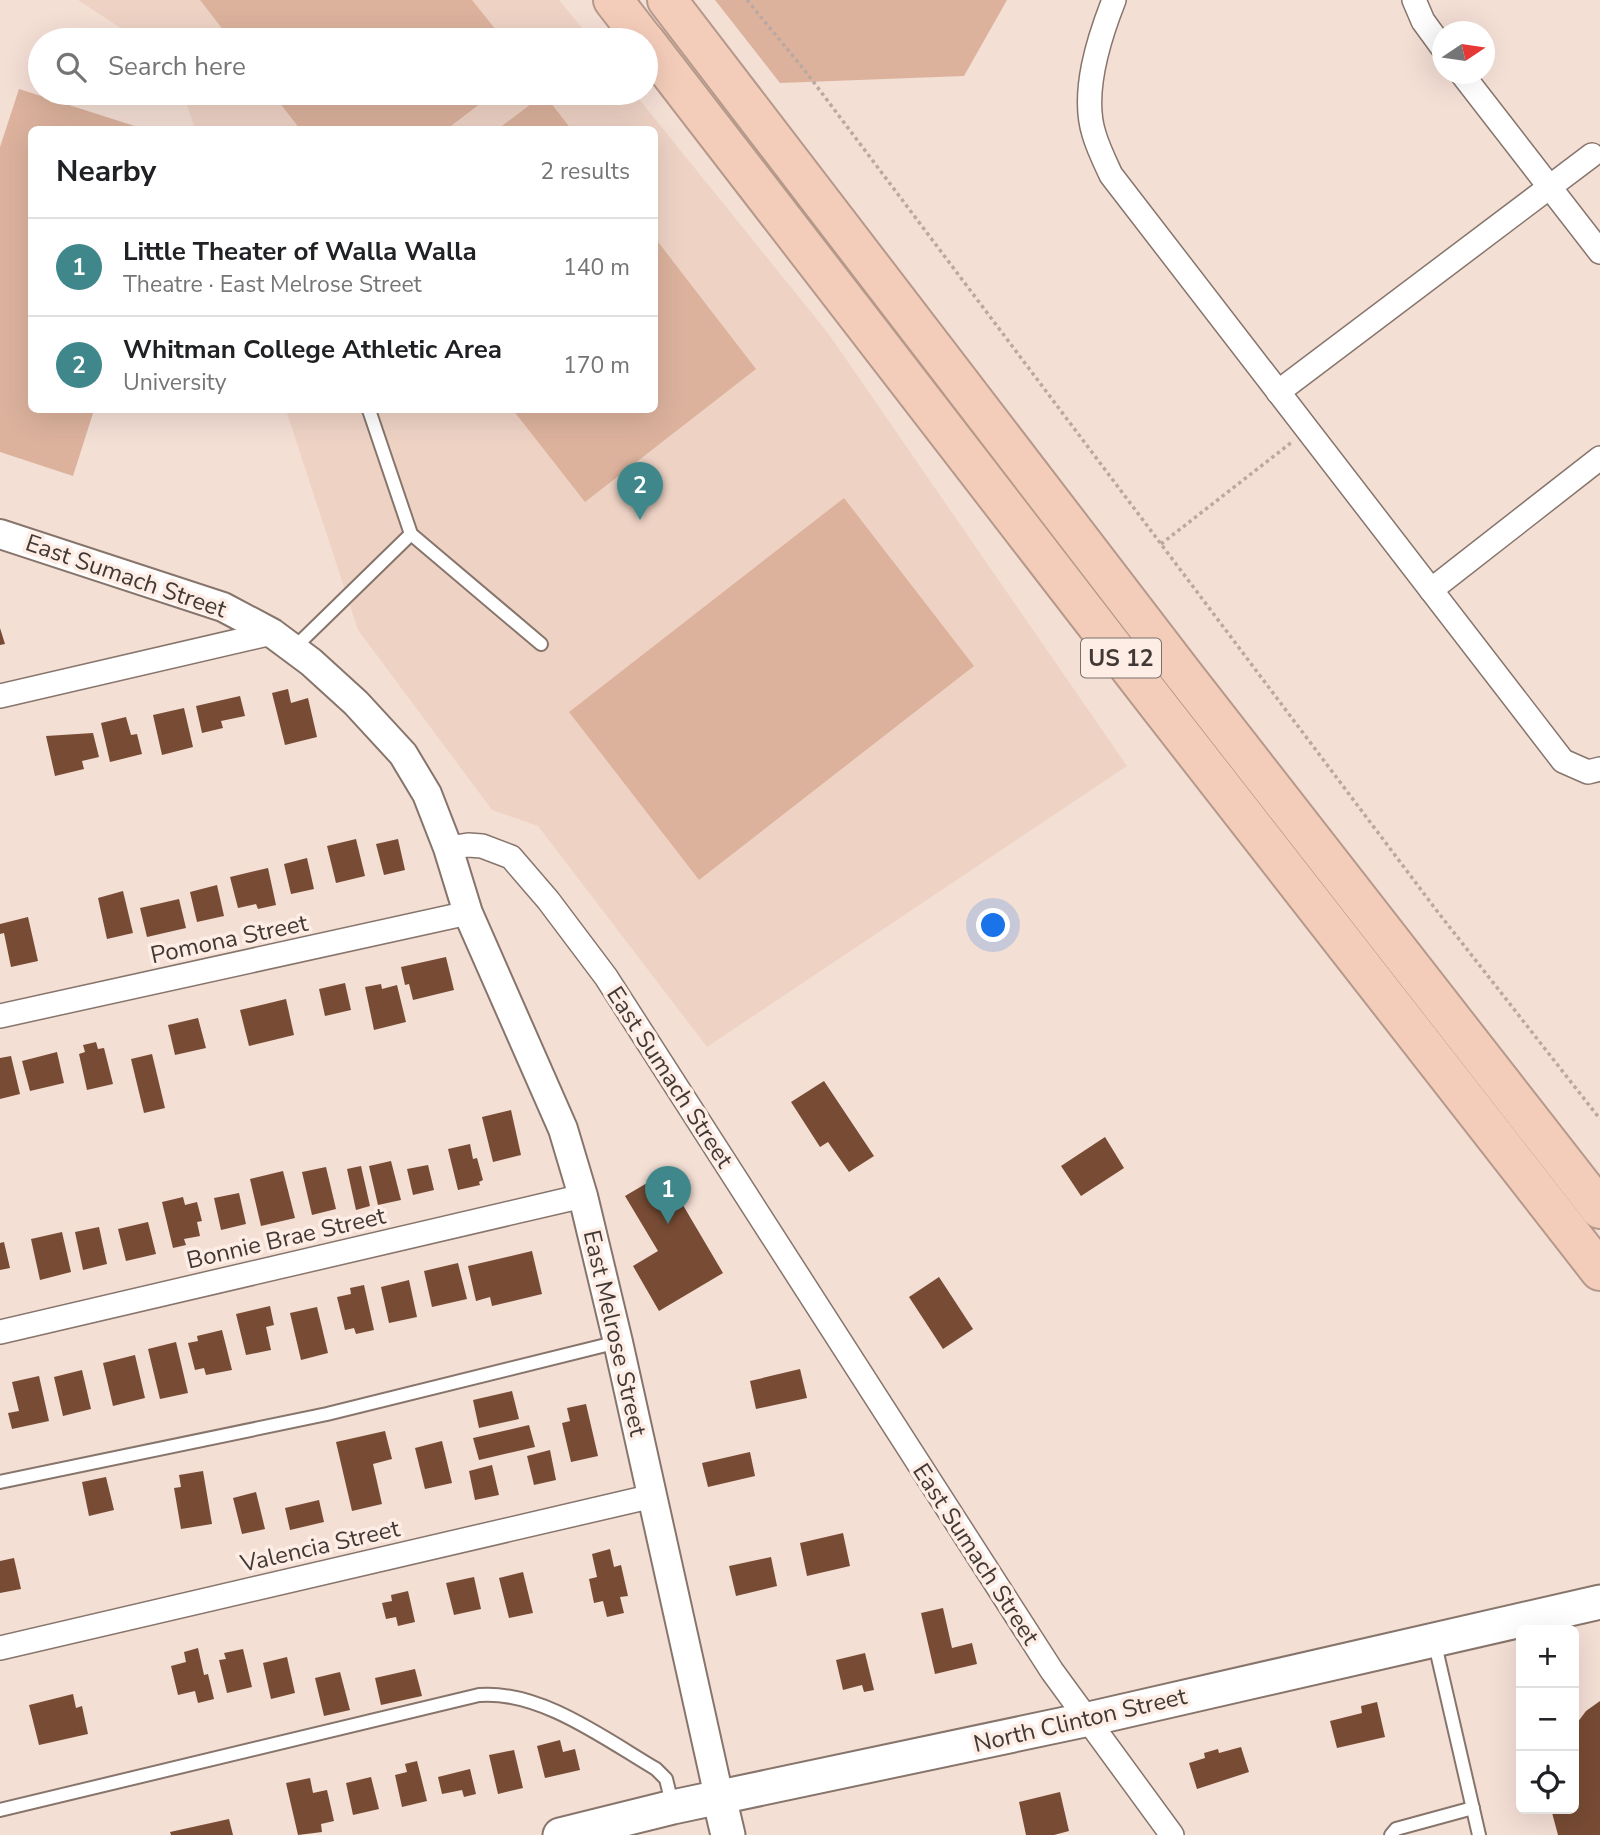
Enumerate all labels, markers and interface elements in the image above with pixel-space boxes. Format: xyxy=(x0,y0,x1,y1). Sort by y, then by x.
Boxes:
north arrow xyxy=(1432,21,1495,84)
search box xyxy=(28,28,658,105)
icon: search xyxy=(52,48,90,86)
text: Search here xyxy=(108,49,246,84)
text: Nearby xyxy=(56,151,156,192)
text: 2 results xyxy=(540,156,630,187)
text: Little Theater of Walla Walla xyxy=(123,234,477,269)
text: 1 xyxy=(72,252,86,283)
text: 140 m xyxy=(563,252,630,283)
text: Theatre · East Melrose Street xyxy=(123,269,422,300)
text: Whitman College Athletic Area xyxy=(123,332,502,367)
text: 2 xyxy=(72,350,86,381)
text: 170 m xyxy=(563,350,630,381)
text: University xyxy=(123,367,227,398)
pin: 2 xyxy=(617,462,663,520)
street label: East Sumach Street xyxy=(21,527,231,626)
road number: US 12 xyxy=(1081,638,1161,678)
street label: Pomona Street xyxy=(147,907,311,971)
your location xyxy=(976,908,1010,942)
street label: East Sumach Street xyxy=(599,980,741,1174)
pin: 1 xyxy=(645,1166,691,1224)
street label: Bonnie Brae Street xyxy=(183,1199,389,1276)
street label: East Melrose Street xyxy=(576,1227,654,1440)
street label: East Sumach Street xyxy=(905,1457,1047,1651)
street label: Valencia Street xyxy=(236,1512,403,1580)
map controls xyxy=(1516,1625,1579,1814)
button: + xyxy=(1516,1625,1579,1688)
street label: North Clinton Street xyxy=(970,1680,1190,1760)
button: − xyxy=(1516,1688,1579,1751)
button: locate xyxy=(1516,1751,1579,1814)

